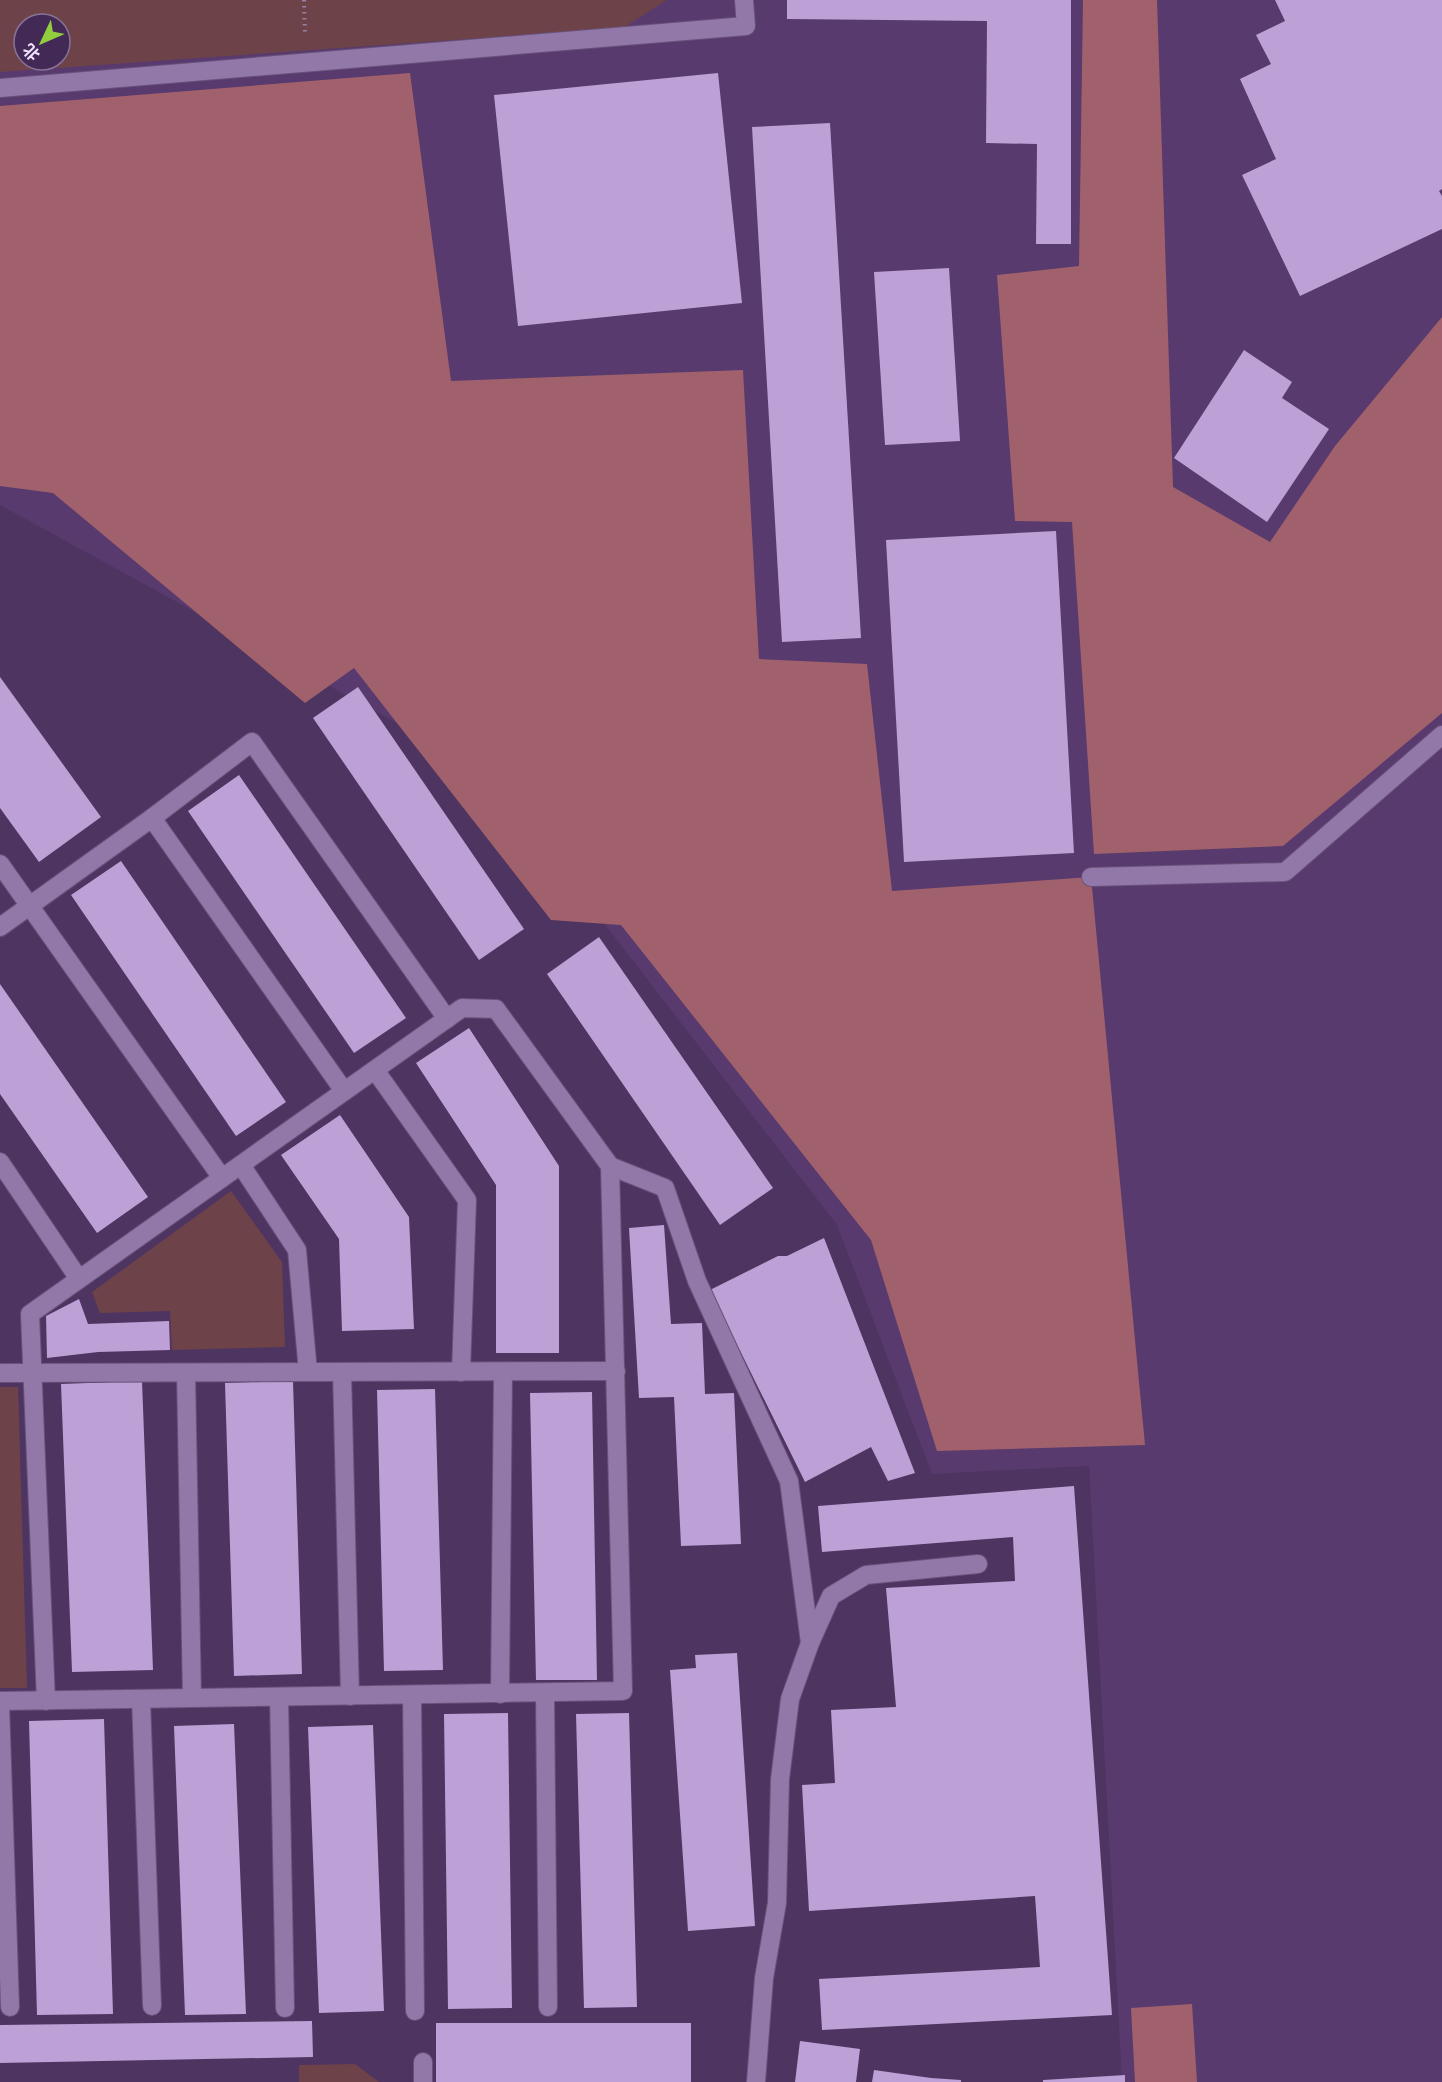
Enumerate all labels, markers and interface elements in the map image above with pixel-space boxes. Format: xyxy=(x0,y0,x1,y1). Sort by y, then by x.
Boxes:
north arrow xyxy=(12,12,72,72)
text: 北 xyxy=(19,40,44,64)

